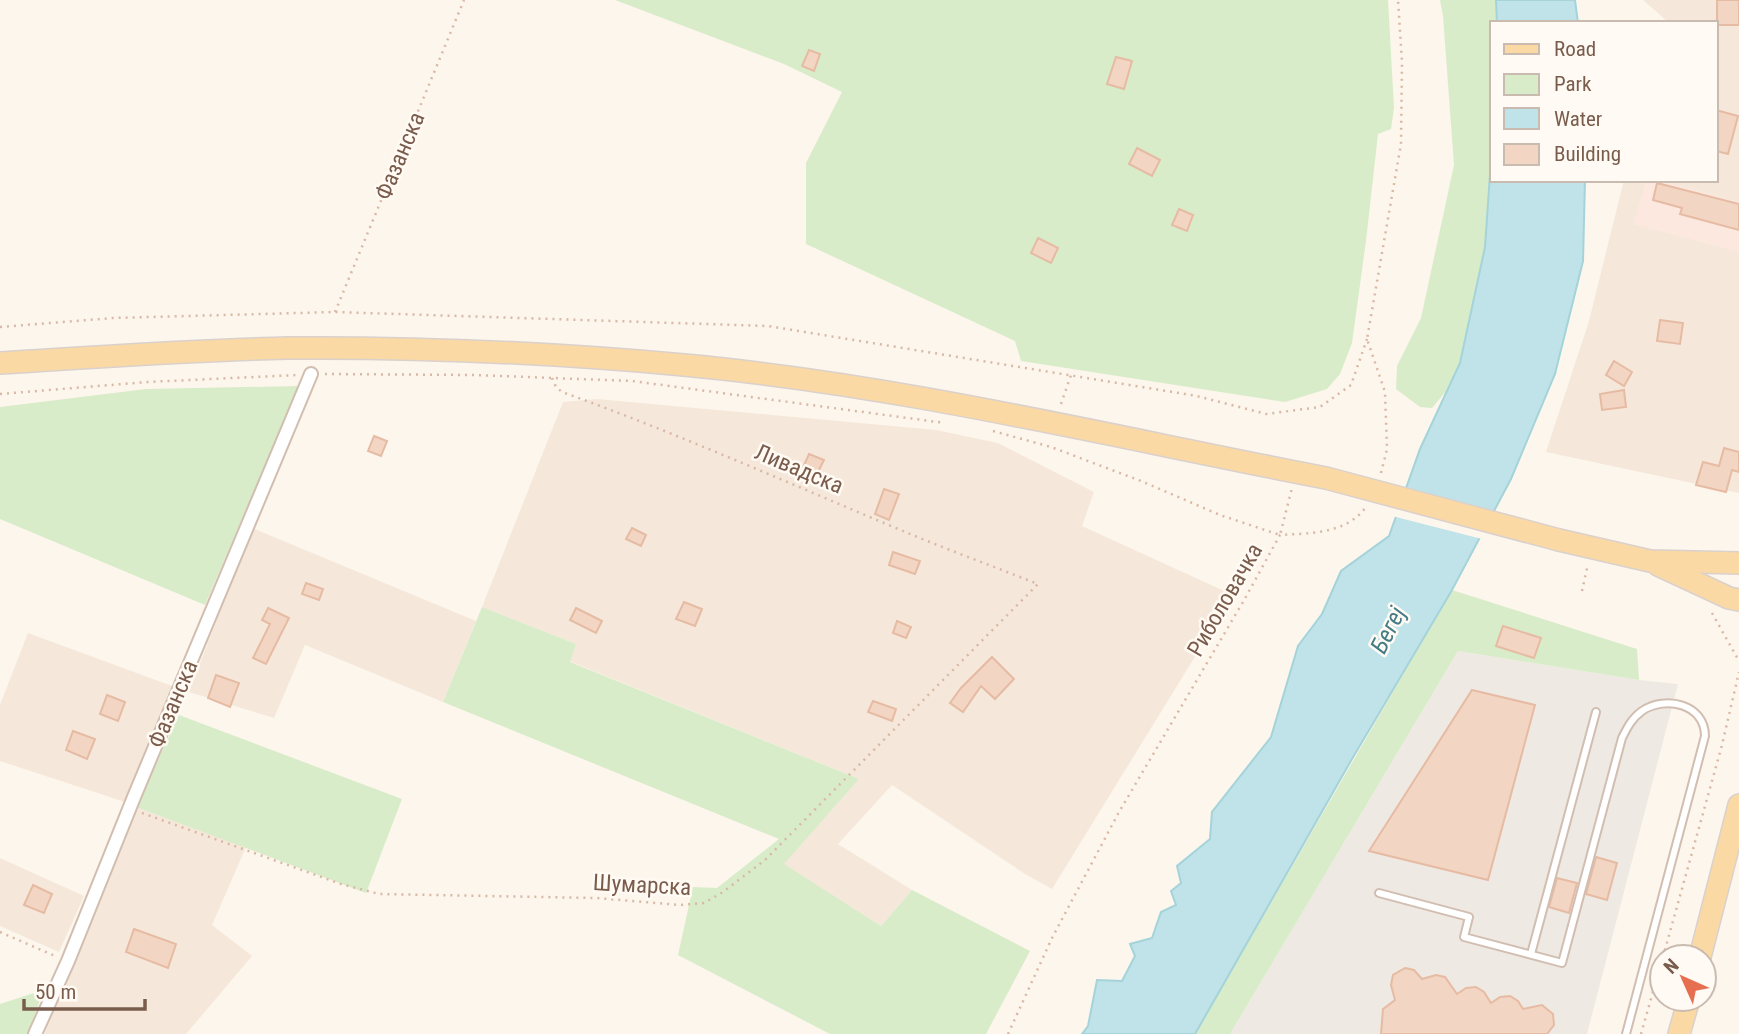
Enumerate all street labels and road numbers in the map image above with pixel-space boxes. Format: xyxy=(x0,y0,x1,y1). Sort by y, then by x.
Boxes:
street label: Фазанска xyxy=(370,108,430,204)
street label: Ливадска xyxy=(751,438,847,500)
street label: Риболовачка xyxy=(1182,539,1268,661)
street label: Фазанска xyxy=(143,656,203,752)
street label: Шумарска xyxy=(592,869,692,901)

